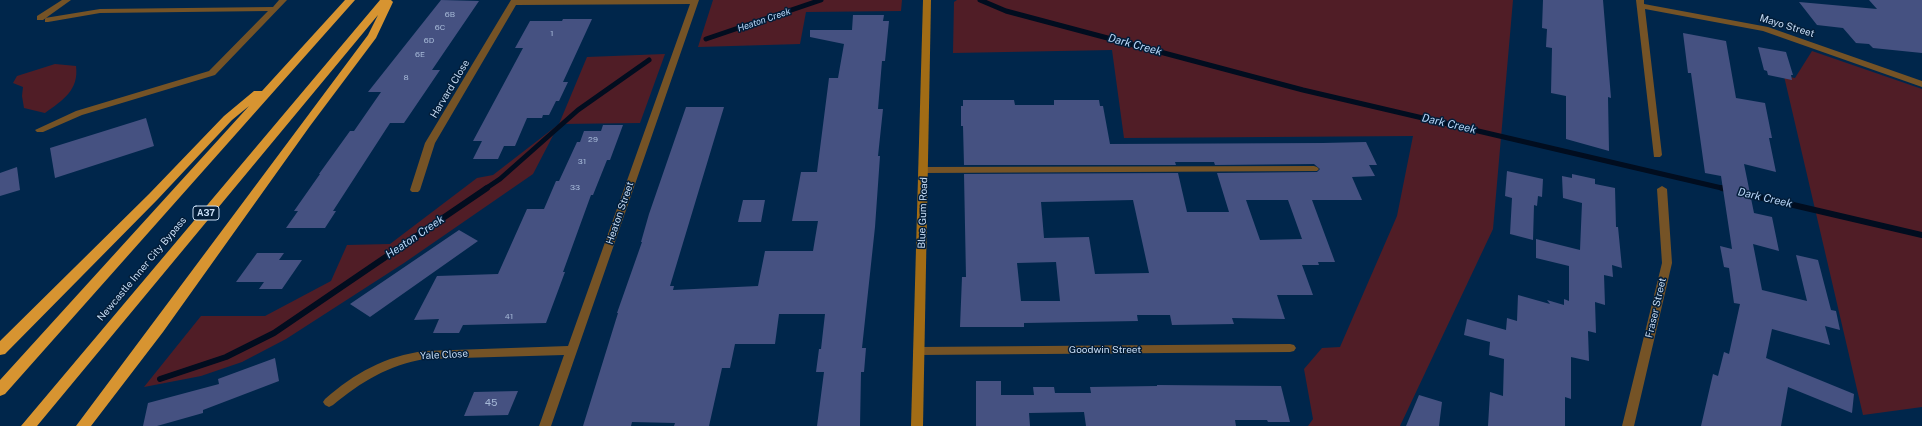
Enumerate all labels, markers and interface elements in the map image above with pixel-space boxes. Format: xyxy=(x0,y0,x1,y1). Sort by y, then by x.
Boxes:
water label: Heaton Creek xyxy=(736,6,792,34)
house number: 6B xyxy=(445,10,455,20)
street label: Mayo Street xyxy=(1758,12,1816,40)
house number: 6C xyxy=(435,23,445,33)
house number: 1 xyxy=(550,29,554,39)
water label: Dark Creek xyxy=(1107,31,1163,59)
house number: 6D xyxy=(424,36,434,46)
house number: 6E xyxy=(415,50,425,60)
street label: Harvard Close xyxy=(428,58,472,120)
house number: 8 xyxy=(403,73,409,83)
water label: Dark Creek xyxy=(1421,111,1477,137)
house number: 29 xyxy=(588,135,598,145)
house number: 31 xyxy=(578,157,586,167)
street label: Blue Gum Road xyxy=(916,177,930,249)
street label: Heaton Street xyxy=(604,180,636,246)
house number: 33 xyxy=(570,183,580,193)
water label: Dark Creek xyxy=(1737,185,1793,211)
road number: A37 xyxy=(193,206,219,220)
water label: Heaton Creek xyxy=(383,213,447,261)
street label: Newcastle Inner City Bypass xyxy=(95,214,189,324)
street label: Fraser Street xyxy=(1643,277,1669,339)
house number: 41 xyxy=(505,312,513,322)
street label: Goodwin Street xyxy=(1069,344,1141,356)
street label: Yale Close xyxy=(420,348,468,362)
house number: 45 xyxy=(485,397,497,409)

